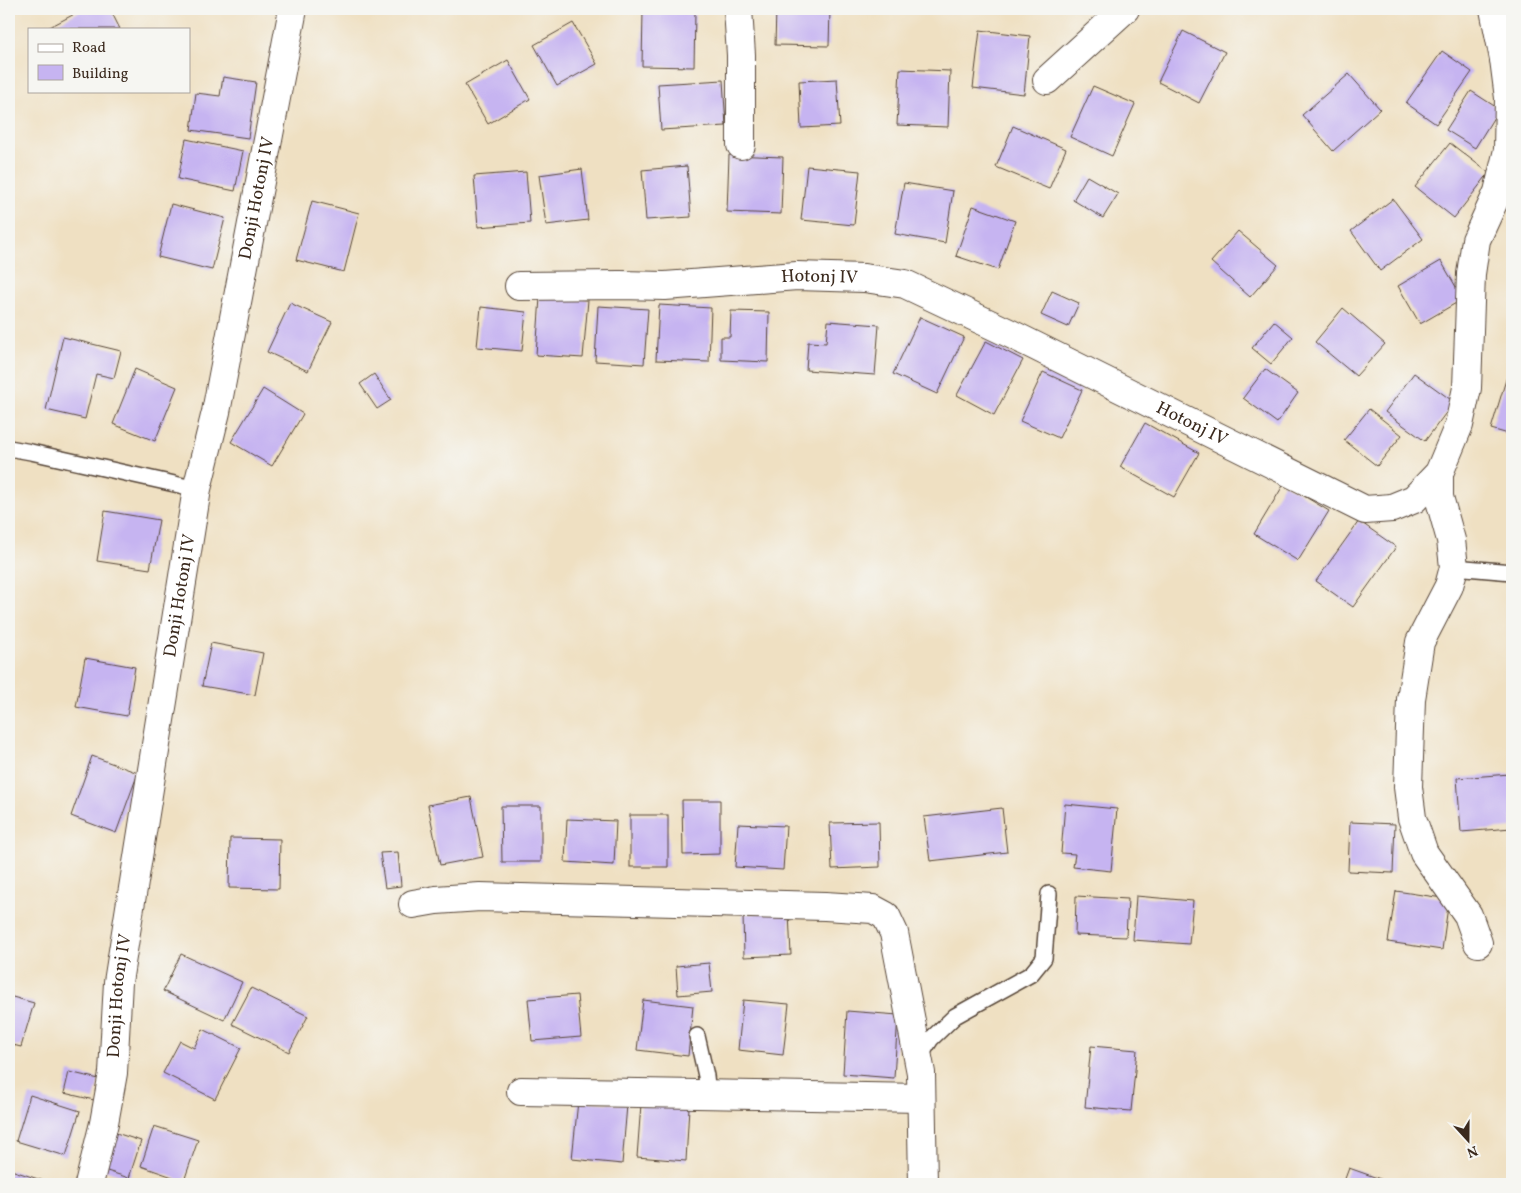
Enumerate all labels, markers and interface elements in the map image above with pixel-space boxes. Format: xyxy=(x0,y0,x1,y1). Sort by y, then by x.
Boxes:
legend xyxy=(28,28,190,92)
text: Road xyxy=(72,38,106,59)
text: Building xyxy=(72,64,129,85)
street label: Donji Hotonj IV xyxy=(233,135,281,262)
street label: Hotonj IV xyxy=(780,263,858,290)
street label: Hotonj IV xyxy=(1152,396,1232,452)
street label: Donji Hotonj IV xyxy=(158,532,202,659)
street label: Donji Hotonj IV xyxy=(101,932,138,1059)
north arrow xyxy=(1444,1116,1494,1166)
text: N xyxy=(1464,1140,1480,1161)

